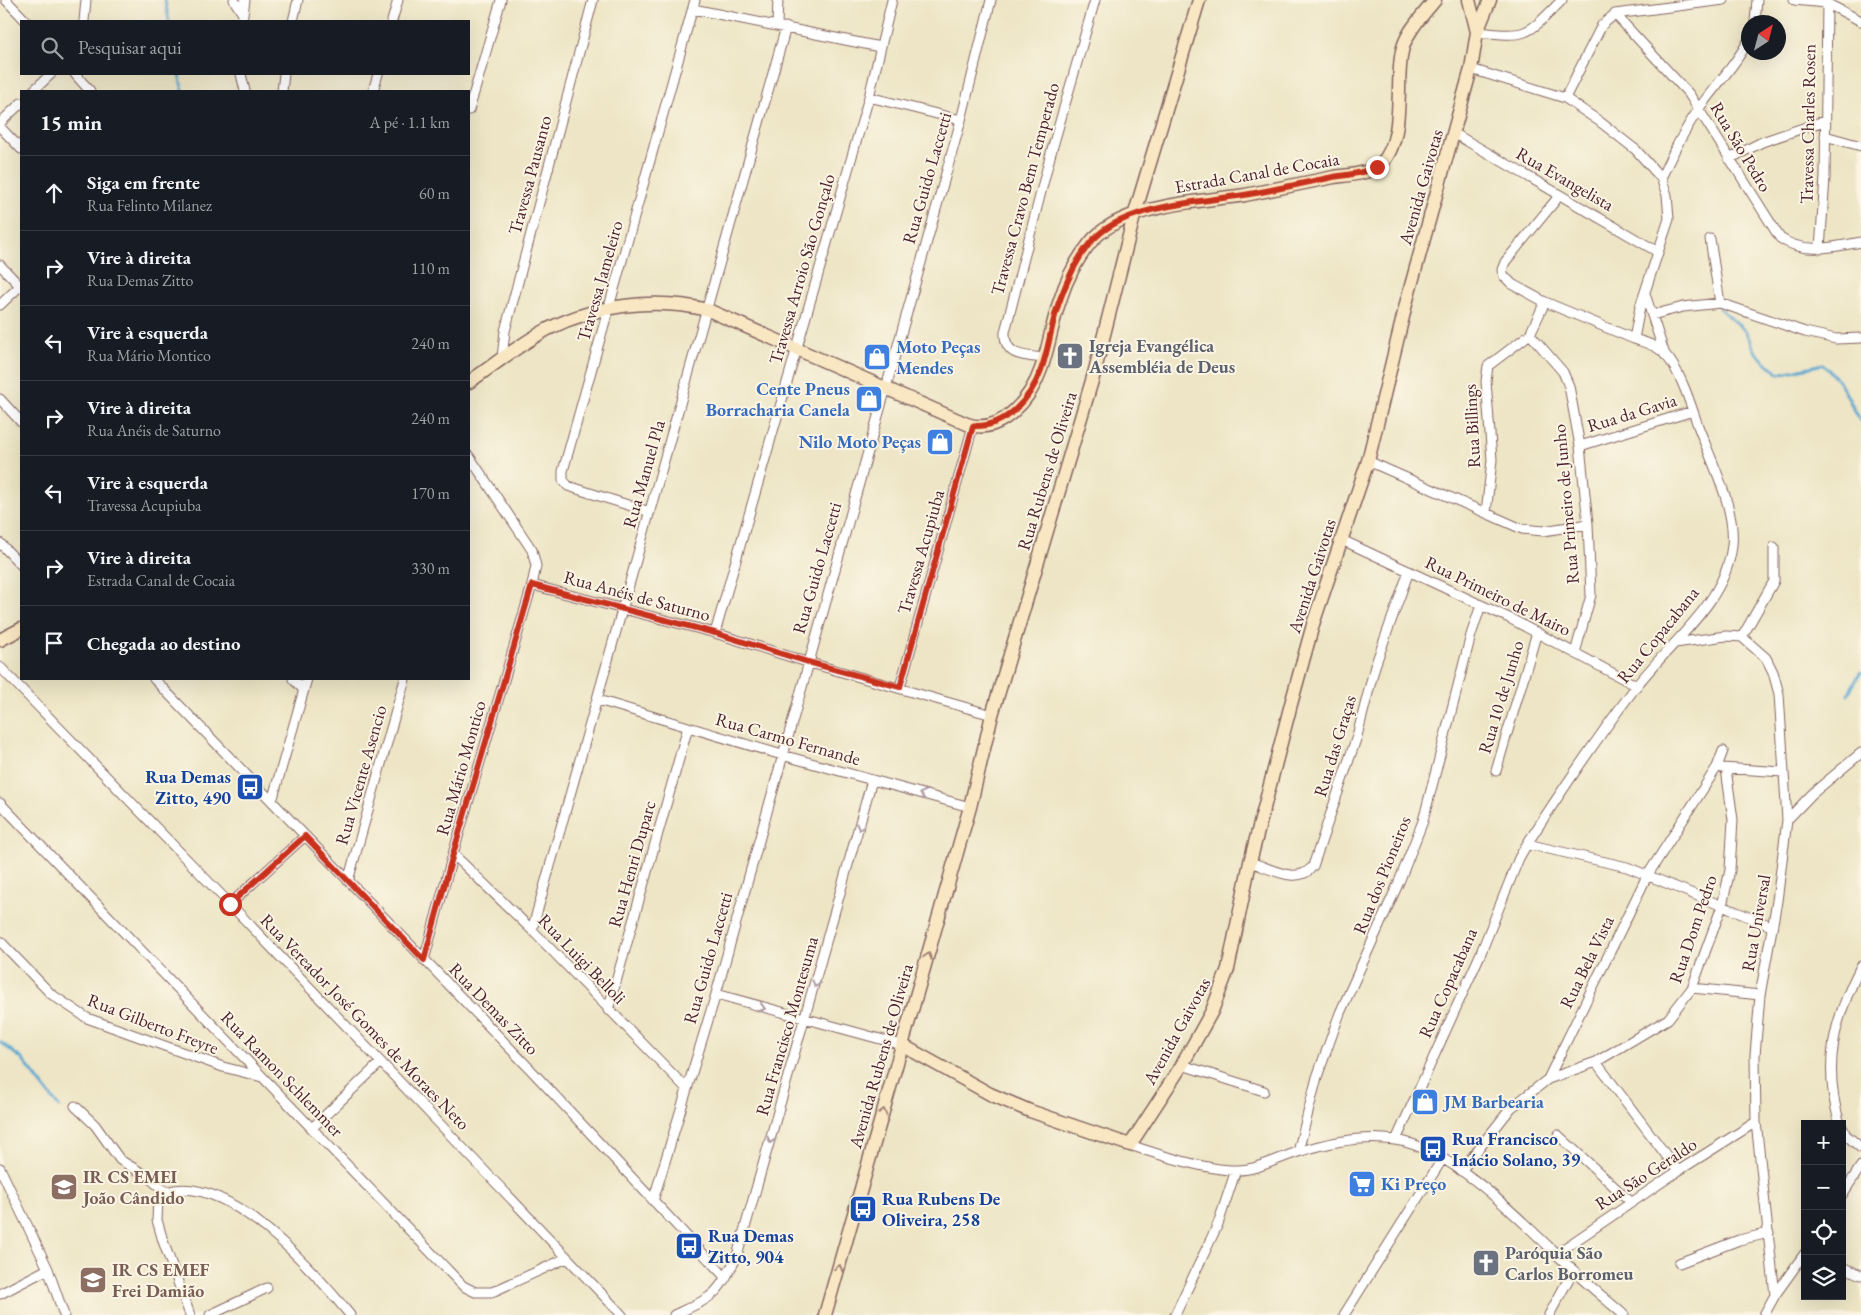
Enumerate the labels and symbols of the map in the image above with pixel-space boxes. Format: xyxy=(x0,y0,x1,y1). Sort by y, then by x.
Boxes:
north arrow xyxy=(1741,15,1786,60)
street label: Travessa Charles Rosen xyxy=(1795,43,1820,204)
street label: Travessa Cravo Bem Temperado xyxy=(985,80,1064,298)
street label: Rua São Pedro xyxy=(1706,97,1777,196)
street label: Rua Guido Laccetti xyxy=(897,109,956,246)
street label: Travessa Pausanto xyxy=(503,113,557,237)
street label: Avenida Gaivotas xyxy=(1393,126,1448,248)
street label: Rua Evangelista xyxy=(1512,141,1619,216)
street label: Estrada Canal de Cocaia xyxy=(1173,147,1342,198)
route end xyxy=(1366,156,1389,179)
street label: Travessa Arroio São Gonçalo xyxy=(763,171,840,367)
street label: Travessa Jameleiro xyxy=(571,218,628,344)
place label: Igreja Evangélica Assembléia de Deus xyxy=(1088,334,1235,378)
place label: Moto Peças Mendes xyxy=(896,335,980,379)
church icon: Igreja Evangélica Assembléia de Deus xyxy=(1055,341,1085,371)
shop icon: Moto Peças Mendes xyxy=(862,342,892,372)
place label: Cente Pneus Borracharia Canela xyxy=(706,377,850,421)
street label: Rua Billings xyxy=(1458,383,1485,469)
shop icon: Cente Pneus Borracharia Canela xyxy=(854,384,884,414)
street label: Rua Rubens de Oliveira xyxy=(1011,388,1082,553)
street label: Rua da Gavia xyxy=(1584,388,1680,437)
street label: Rua Manuel Pla xyxy=(617,416,670,531)
street label: Rua Primeiro de Junho xyxy=(1547,423,1584,585)
shop icon: Nilo Moto Peças xyxy=(925,427,955,457)
place label: Nilo Moto Peças xyxy=(799,430,921,453)
street label: Travessa Acupiuba xyxy=(892,486,950,617)
street label: Rua Guido Laccetti xyxy=(787,499,846,636)
street label: Avenida Gaivotas xyxy=(1282,515,1341,637)
street label: Rua Primeiro de Mairo xyxy=(1421,550,1575,641)
street label: Rua Anéis de Saturno xyxy=(561,565,713,626)
street label: Rua Copacabana xyxy=(1612,581,1704,688)
street label: Rua 10 de Junho xyxy=(1472,637,1529,756)
street label: Rua das Graças xyxy=(1308,692,1361,800)
street label: Rua Mário Montico xyxy=(430,698,491,838)
street label: Rua Vicente Asencio xyxy=(330,702,392,847)
street label: Rua Carmo Fernande xyxy=(713,707,863,770)
place label: Rua Demas Zitto, 490 xyxy=(145,765,231,809)
bus stop icon: Rua Demas Zitto, 490 xyxy=(235,772,265,802)
one-way arrow xyxy=(919,790,927,800)
street label: Rua Henri Duparc xyxy=(602,798,661,930)
street label: Rua dos Pioneiros xyxy=(1347,812,1416,937)
one-way arrow xyxy=(855,823,865,831)
street label: Rua Dom Pedro xyxy=(1663,872,1722,986)
street label: Rua Universal xyxy=(1736,873,1775,973)
street label: Rua Guido Laccetti xyxy=(678,889,737,1026)
route start xyxy=(219,893,242,916)
street label: Rua Vereador José Gomes de Moraes Neto xyxy=(256,909,475,1135)
street label: Rua Luigi Belloli xyxy=(533,909,632,1009)
street label: Rua Bela Vista xyxy=(1554,911,1619,1012)
street label: Rua Copacabana xyxy=(1413,923,1482,1041)
street label: Rua Francisco Montesuma xyxy=(750,933,823,1118)
one-way arrow xyxy=(922,952,932,960)
street label: Rua Demas Zitto xyxy=(444,958,544,1060)
street label: Avenida Rubens de Oliveira xyxy=(843,960,918,1152)
street label: Avenida Gaivotas xyxy=(1137,973,1216,1089)
one-way arrow xyxy=(811,979,821,988)
street label: Rua Gilberto Freyre xyxy=(84,988,222,1059)
one-way arrow xyxy=(758,1002,766,1012)
street label: Rua Ramon Schlemmer xyxy=(216,1006,348,1142)
shop icon: JM Barbearia xyxy=(1410,1087,1440,1117)
place label: JM Barbearia xyxy=(1442,1090,1544,1113)
one-way arrow xyxy=(878,1108,888,1117)
place label: Rua Francisco Inácio Solano, 39 xyxy=(1452,1127,1581,1171)
street label: Rua São Geraldo xyxy=(1590,1132,1701,1215)
bus stop icon: Rua Francisco Inácio Solano, 39 xyxy=(1418,1134,1448,1164)
one-way arrow xyxy=(766,1136,777,1145)
place label: IR CS EMEI João Cândido xyxy=(81,1165,184,1209)
supermarket icon: Ki Preço xyxy=(1347,1169,1377,1199)
school or university icon: IR CS EMEI João Cândido xyxy=(49,1172,79,1202)
place label: Ki Preço xyxy=(1381,1172,1446,1195)
place label: Rua Rubens De Oliveira, 258 xyxy=(882,1187,1001,1231)
bus stop icon: Rua Rubens De Oliveira, 258 xyxy=(848,1194,878,1224)
place label: Rua Demas Zitto, 904 xyxy=(708,1224,794,1268)
bus stop icon: Rua Demas Zitto, 904 xyxy=(674,1231,704,1261)
place label: Paróquia São Carlos Borromeu xyxy=(1505,1241,1634,1285)
church icon: Paróquia São Carlos Borromeu xyxy=(1471,1248,1501,1278)
place label: IR CS EMEF Frei Damião xyxy=(112,1258,210,1302)
school or university icon: IR CS EMEF Frei Damião xyxy=(78,1265,108,1295)
one-way arrow xyxy=(833,1265,843,1273)

